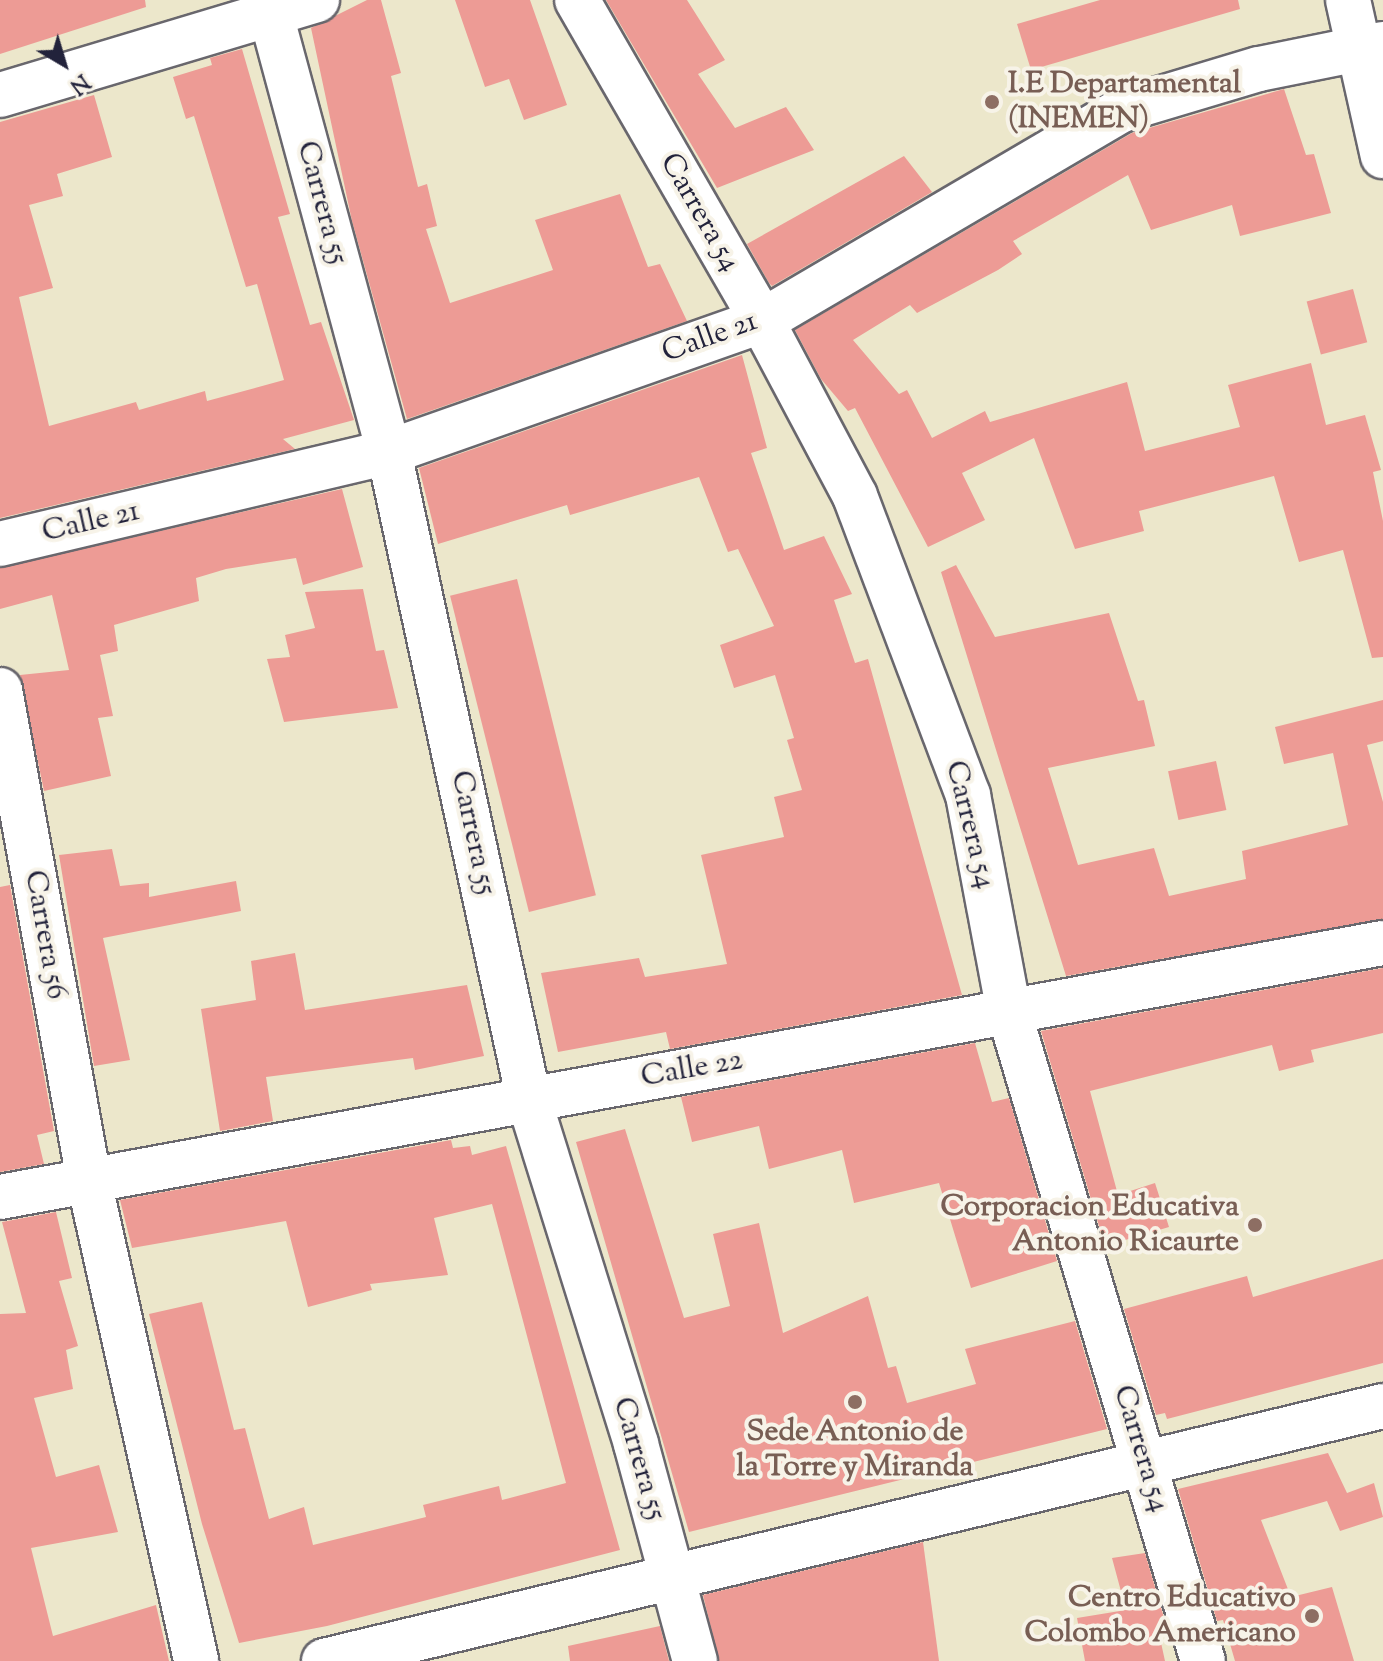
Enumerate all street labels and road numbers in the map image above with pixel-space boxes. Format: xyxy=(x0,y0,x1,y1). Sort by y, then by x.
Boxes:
street label: Carrera 55 xyxy=(287,138,355,268)
street label: Carrera 54 xyxy=(651,147,747,279)
street label: Calle 21 xyxy=(657,304,763,372)
street label: Calle 21 xyxy=(39,494,143,552)
street label: Carrera 54 xyxy=(936,757,1002,893)
street label: Carrera 55 xyxy=(441,768,503,898)
street label: Carrera 56 xyxy=(15,868,73,1002)
street label: Calle 22 xyxy=(638,1043,746,1097)
street label: Carrera 54 xyxy=(1104,1381,1176,1517)
street label: Carrera 55 xyxy=(603,1394,673,1524)

